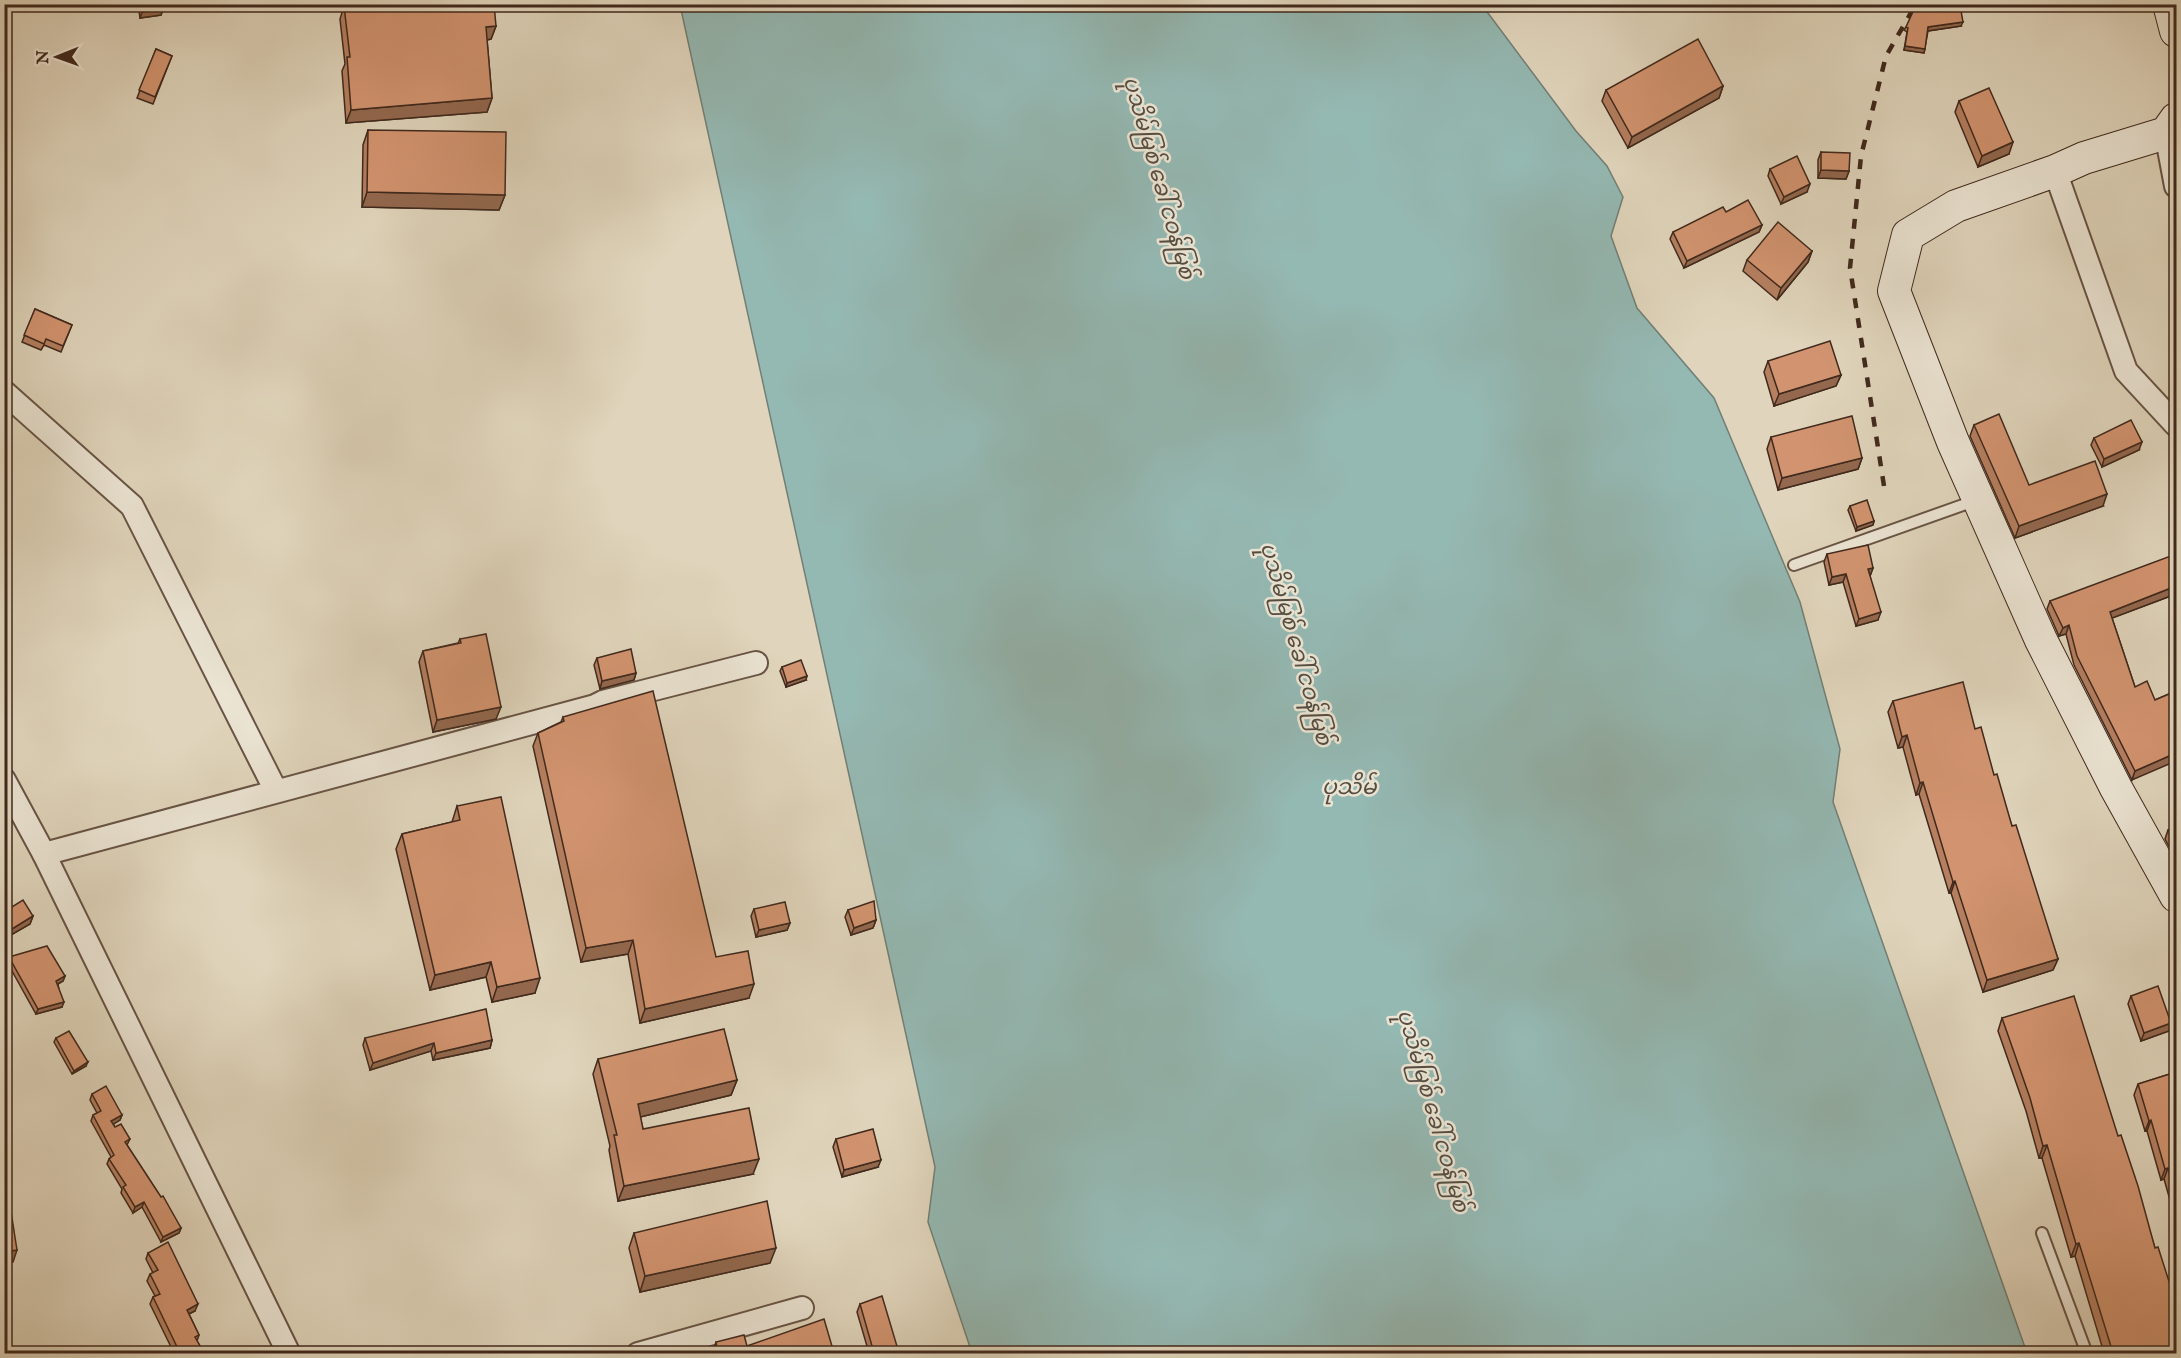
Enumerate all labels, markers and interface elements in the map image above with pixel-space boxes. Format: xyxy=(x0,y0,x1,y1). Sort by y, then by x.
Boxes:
north arrow xyxy=(27,27,87,87)
text: N xyxy=(34,50,54,65)
water label: ပုသိမ်မြစ် ခေါ် ငဝန်မြစ် xyxy=(1113,73,1204,285)
water label: ပုသိမ်မြစ် ခေါ် ငဝန်မြစ် xyxy=(1250,539,1341,751)
water label: ပုသိမ် xyxy=(1322,771,1377,805)
water label: ပုသိမ်မြစ် ခေါ် ငဝန်မြစ် xyxy=(1387,1006,1478,1218)

